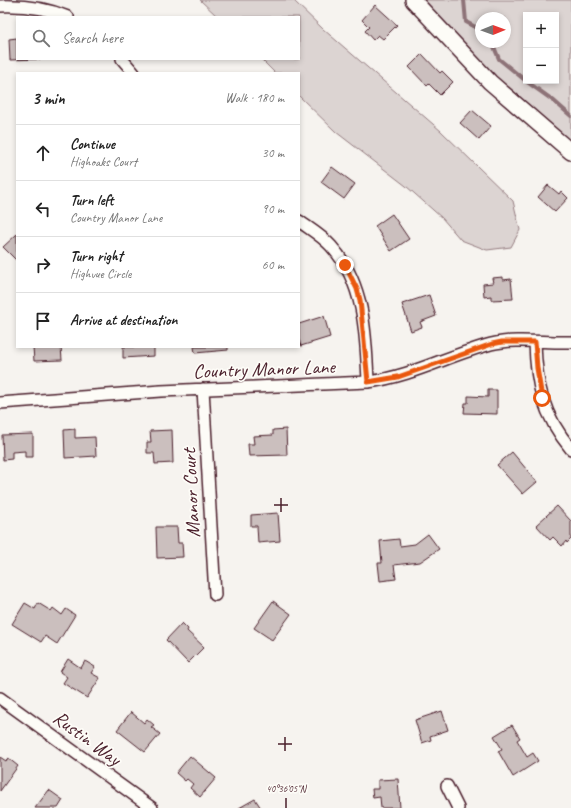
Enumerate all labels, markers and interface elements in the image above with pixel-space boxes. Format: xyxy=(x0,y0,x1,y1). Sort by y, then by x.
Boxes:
north arrow xyxy=(475,12,511,48)
map controls xyxy=(523,12,559,84)
button: + xyxy=(523,12,559,48)
search box xyxy=(16,16,300,60)
icon: search xyxy=(30,27,52,49)
text: Search here xyxy=(62,29,123,48)
button: − xyxy=(523,48,559,84)
text: 3 min xyxy=(32,88,65,109)
text: Walk · 180 m xyxy=(225,90,284,106)
text: Continue xyxy=(70,135,115,154)
icon: ahead xyxy=(32,142,54,164)
text: 30 m xyxy=(262,145,284,161)
text: Highoaks Court xyxy=(70,154,137,170)
text: Turn left xyxy=(70,191,113,210)
icon: left xyxy=(32,198,54,220)
text: 90 m xyxy=(262,201,284,217)
text: Country Manor Lane xyxy=(70,210,162,226)
text: Turn right xyxy=(70,247,123,266)
icon: right xyxy=(32,254,54,276)
route end xyxy=(336,256,354,274)
text: 60 m xyxy=(262,257,284,273)
text: Highvue Circle xyxy=(70,266,131,282)
icon: arrive xyxy=(32,310,54,332)
text: Arrive at destination xyxy=(70,311,177,330)
street label: Country Manor Lane xyxy=(193,354,337,384)
route start xyxy=(533,389,551,407)
street label: Manor Court xyxy=(176,445,206,538)
street label: Rustin Way xyxy=(48,705,128,772)
text: 40°36'05"N xyxy=(266,782,308,795)

